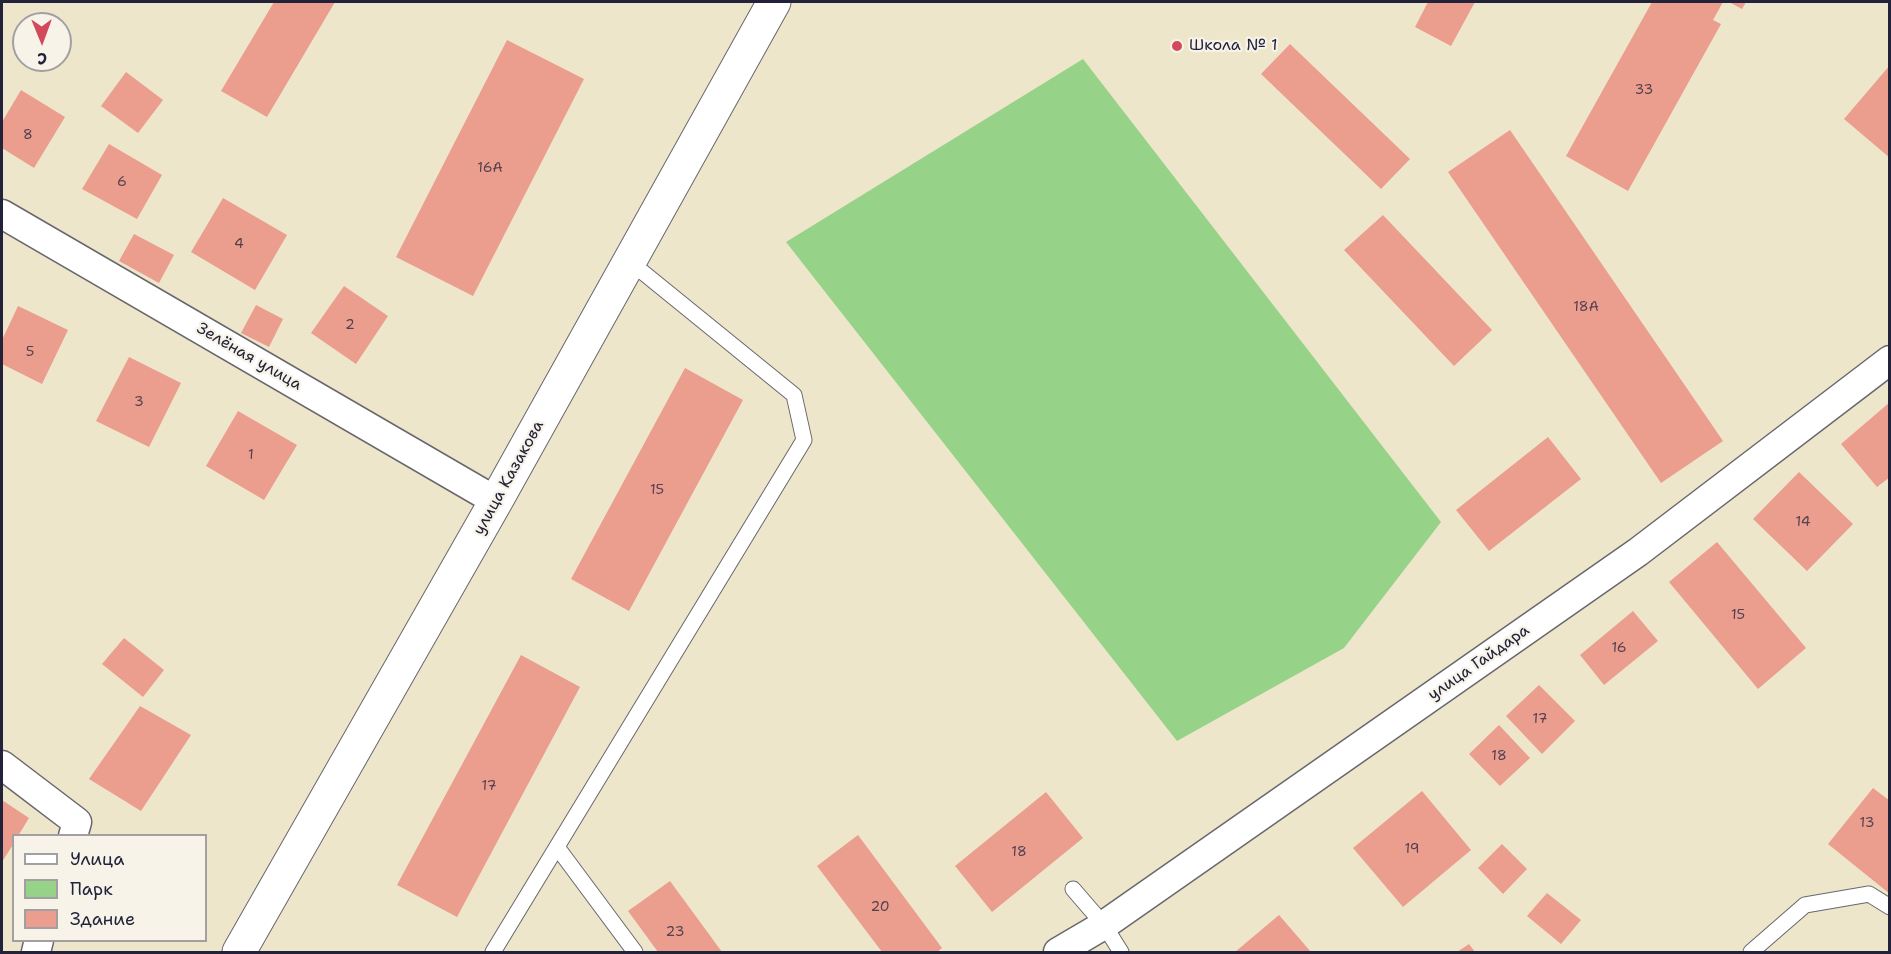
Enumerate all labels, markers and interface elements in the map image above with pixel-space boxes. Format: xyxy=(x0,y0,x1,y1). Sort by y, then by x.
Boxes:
north arrow xyxy=(12,12,72,72)
place label: Школа № 1 xyxy=(1189,36,1278,56)
marker: Школа № 1 xyxy=(1170,39,1184,53)
text: С xyxy=(37,48,47,69)
house number: 33 xyxy=(1635,82,1653,98)
house number: 8 xyxy=(23,127,33,143)
house number: 16А xyxy=(477,160,503,176)
house number: 6 xyxy=(117,174,127,190)
house number: 4 xyxy=(234,236,244,252)
house number: 18А xyxy=(1573,299,1599,315)
house number: 2 xyxy=(345,317,355,333)
street label: Зелёная улица xyxy=(193,319,305,395)
house number: 5 xyxy=(26,344,34,360)
house number: 3 xyxy=(134,394,144,410)
street label: улица Казакова xyxy=(470,417,548,539)
house number: 1 xyxy=(248,447,254,463)
house number: 15 xyxy=(650,482,664,498)
house number: 14 xyxy=(1795,514,1811,530)
house number: 15 xyxy=(1731,607,1745,623)
street label: улица Гайдара xyxy=(1425,621,1533,705)
house number: 16 xyxy=(1611,640,1627,656)
house number: 17 xyxy=(1533,711,1547,727)
house number: 18 xyxy=(1491,748,1507,764)
house number: 17 xyxy=(482,778,496,794)
house number: 13 xyxy=(1860,815,1874,831)
legend xyxy=(12,834,207,942)
house number: 19 xyxy=(1404,841,1420,857)
house number: 18 xyxy=(1011,844,1027,860)
text: Улица xyxy=(70,847,124,871)
text: Парк xyxy=(70,877,113,901)
house number: 20 xyxy=(870,899,890,915)
text: Здание xyxy=(70,907,135,931)
house number: 23 xyxy=(666,924,684,940)

